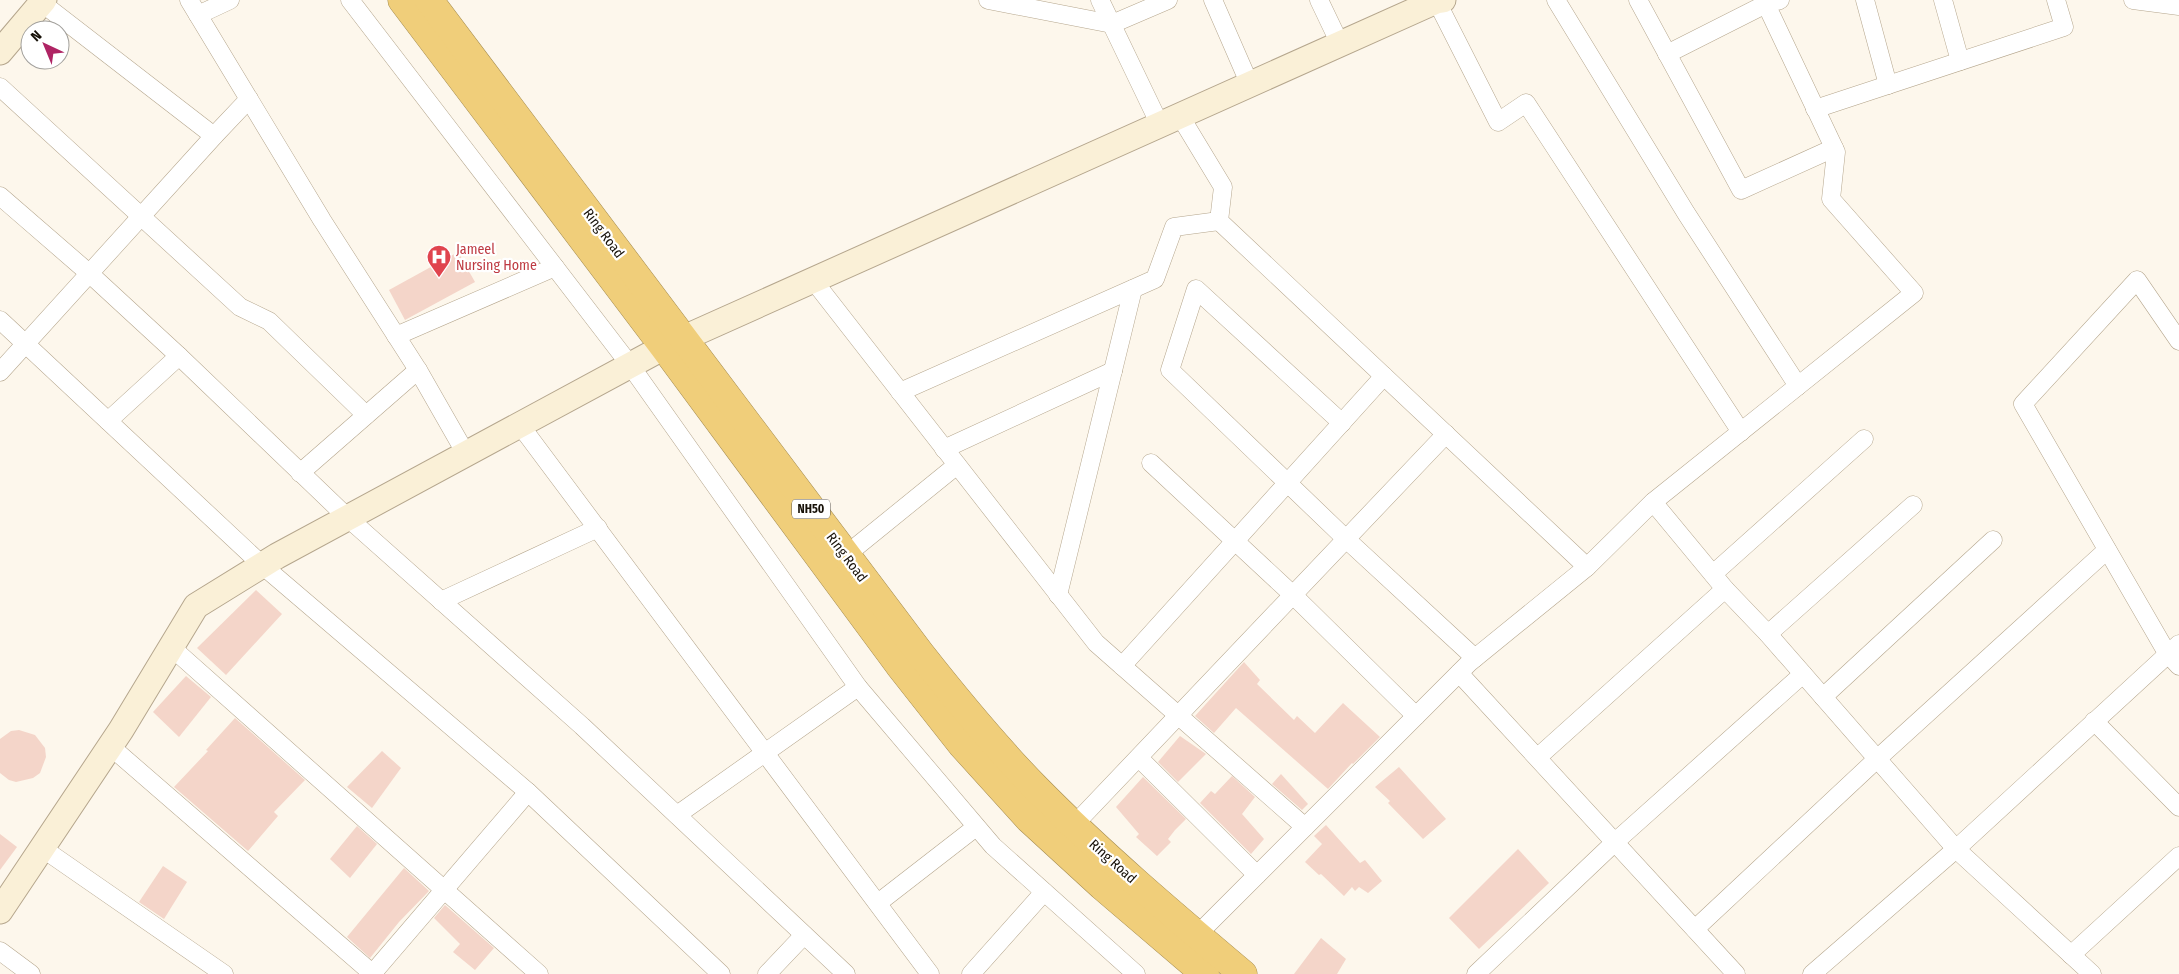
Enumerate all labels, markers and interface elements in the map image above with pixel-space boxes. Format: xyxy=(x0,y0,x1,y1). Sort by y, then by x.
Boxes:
north arrow xyxy=(20,20,70,70)
text: N xyxy=(27,27,45,45)
street label: Ring Road xyxy=(580,205,628,261)
place label: Jameel Nursing Home xyxy=(456,241,537,274)
hospital icon: Jameel Nursing Home xyxy=(426,244,452,278)
road number: NH50 xyxy=(792,499,830,518)
street label: Ring Road xyxy=(823,529,871,585)
street label: Ring Road xyxy=(1086,836,1140,887)

